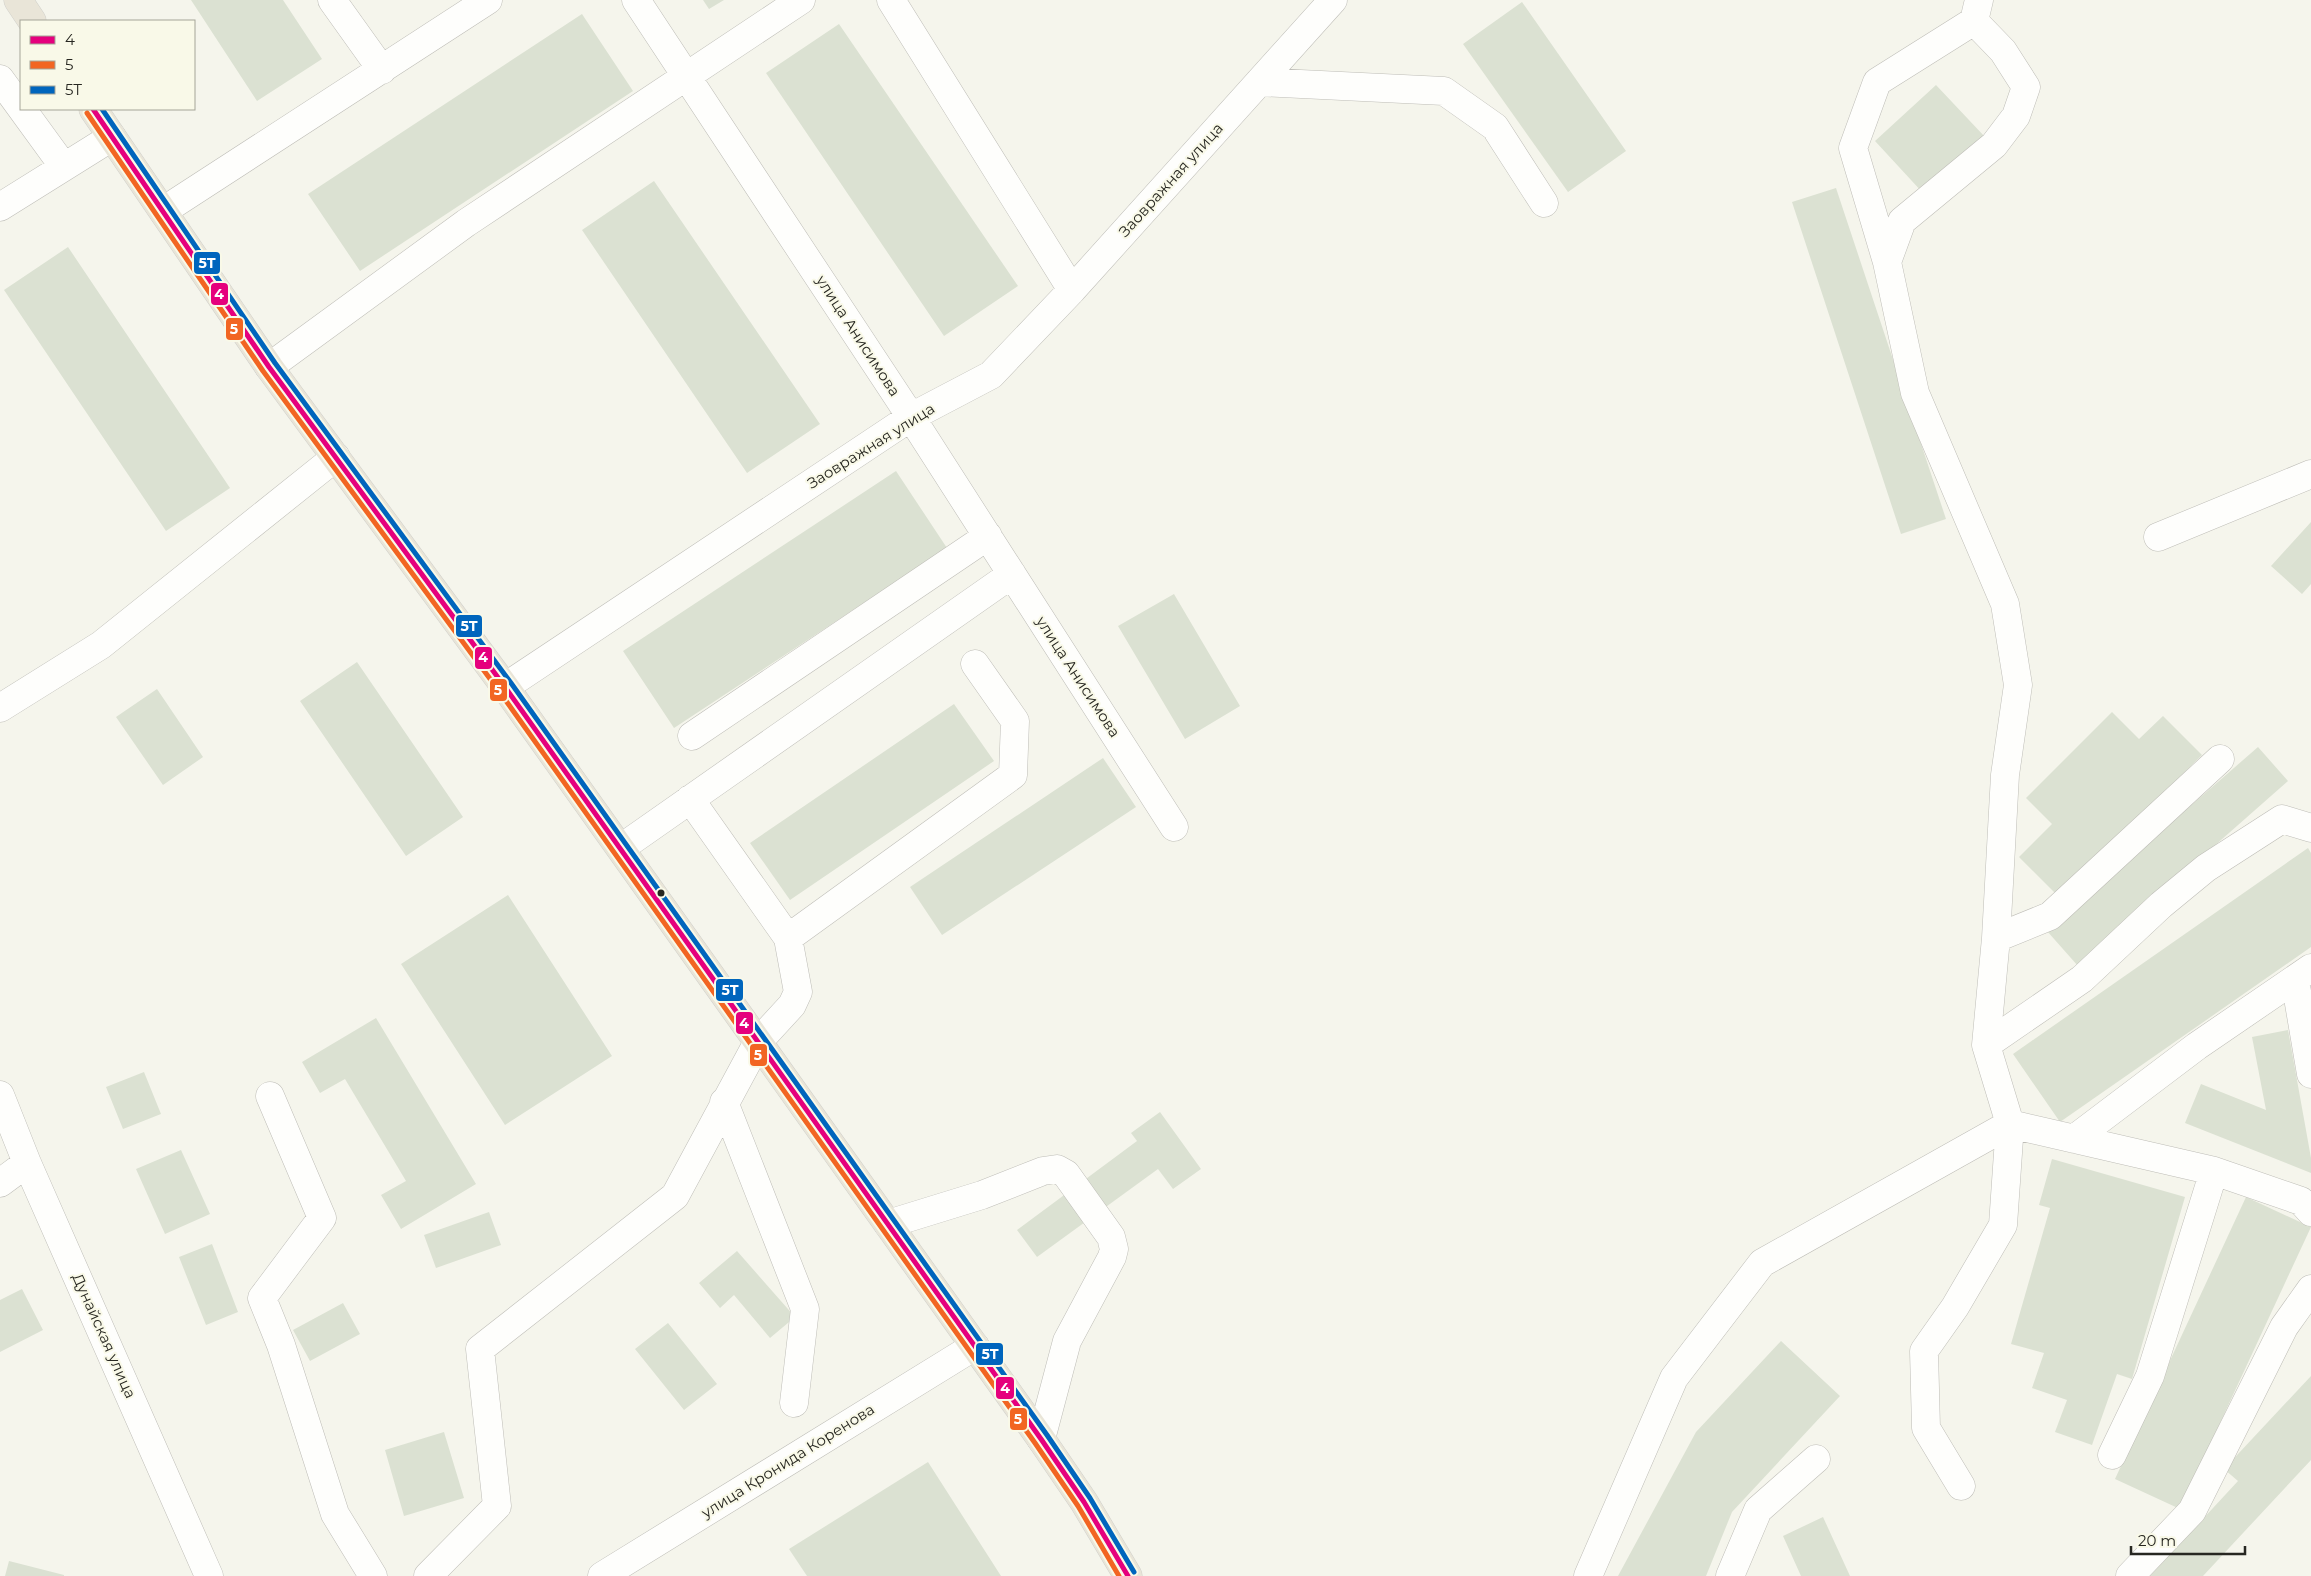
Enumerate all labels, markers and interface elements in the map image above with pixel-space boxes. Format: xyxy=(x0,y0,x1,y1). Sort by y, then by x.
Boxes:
legend xyxy=(20,20,195,110)
text: 4 xyxy=(65,30,75,49)
text: 5 xyxy=(65,55,74,74)
text: 5Т xyxy=(65,80,82,99)
street label: Заовражная улица xyxy=(1114,119,1227,241)
line badge: 5Т xyxy=(193,251,221,275)
text: 5Т xyxy=(198,254,216,272)
street label: улица Анисимова xyxy=(812,271,905,400)
line badge: 4 xyxy=(210,282,229,306)
text: 4 xyxy=(214,285,224,303)
line badge: 5 xyxy=(225,317,244,341)
text: 5 xyxy=(230,320,238,338)
street label: Заовражная улица xyxy=(803,399,938,493)
street label: улица Анисимова xyxy=(1032,612,1125,741)
line badge: 5Т xyxy=(455,614,483,638)
text: 5Т xyxy=(460,617,478,635)
line badge: 4 xyxy=(474,646,493,670)
text: 4 xyxy=(478,648,488,666)
line badge: 5 xyxy=(489,678,508,702)
text: 5 xyxy=(494,681,502,699)
unlabelled marker xyxy=(656,888,666,898)
line badge: 5Т xyxy=(715,978,744,1002)
text: 5Т xyxy=(721,981,739,999)
line badge: 4 xyxy=(735,1011,754,1035)
text: 4 xyxy=(739,1014,749,1032)
line badge: 5 xyxy=(749,1043,768,1067)
text: 5 xyxy=(754,1046,762,1064)
street label: Дунайская улица xyxy=(68,1270,141,1401)
line badge: 5Т xyxy=(975,1342,1004,1366)
text: 5Т xyxy=(981,1345,999,1363)
line badge: 4 xyxy=(995,1376,1015,1400)
text: 4 xyxy=(1000,1379,1010,1397)
street label: улица Кронида Коренова xyxy=(697,1399,878,1522)
line badge: 5 xyxy=(1009,1407,1028,1431)
text: 5 xyxy=(1014,1410,1022,1428)
scale bar xyxy=(2131,1524,2245,1556)
text: 20 m xyxy=(2138,1531,2176,1550)

